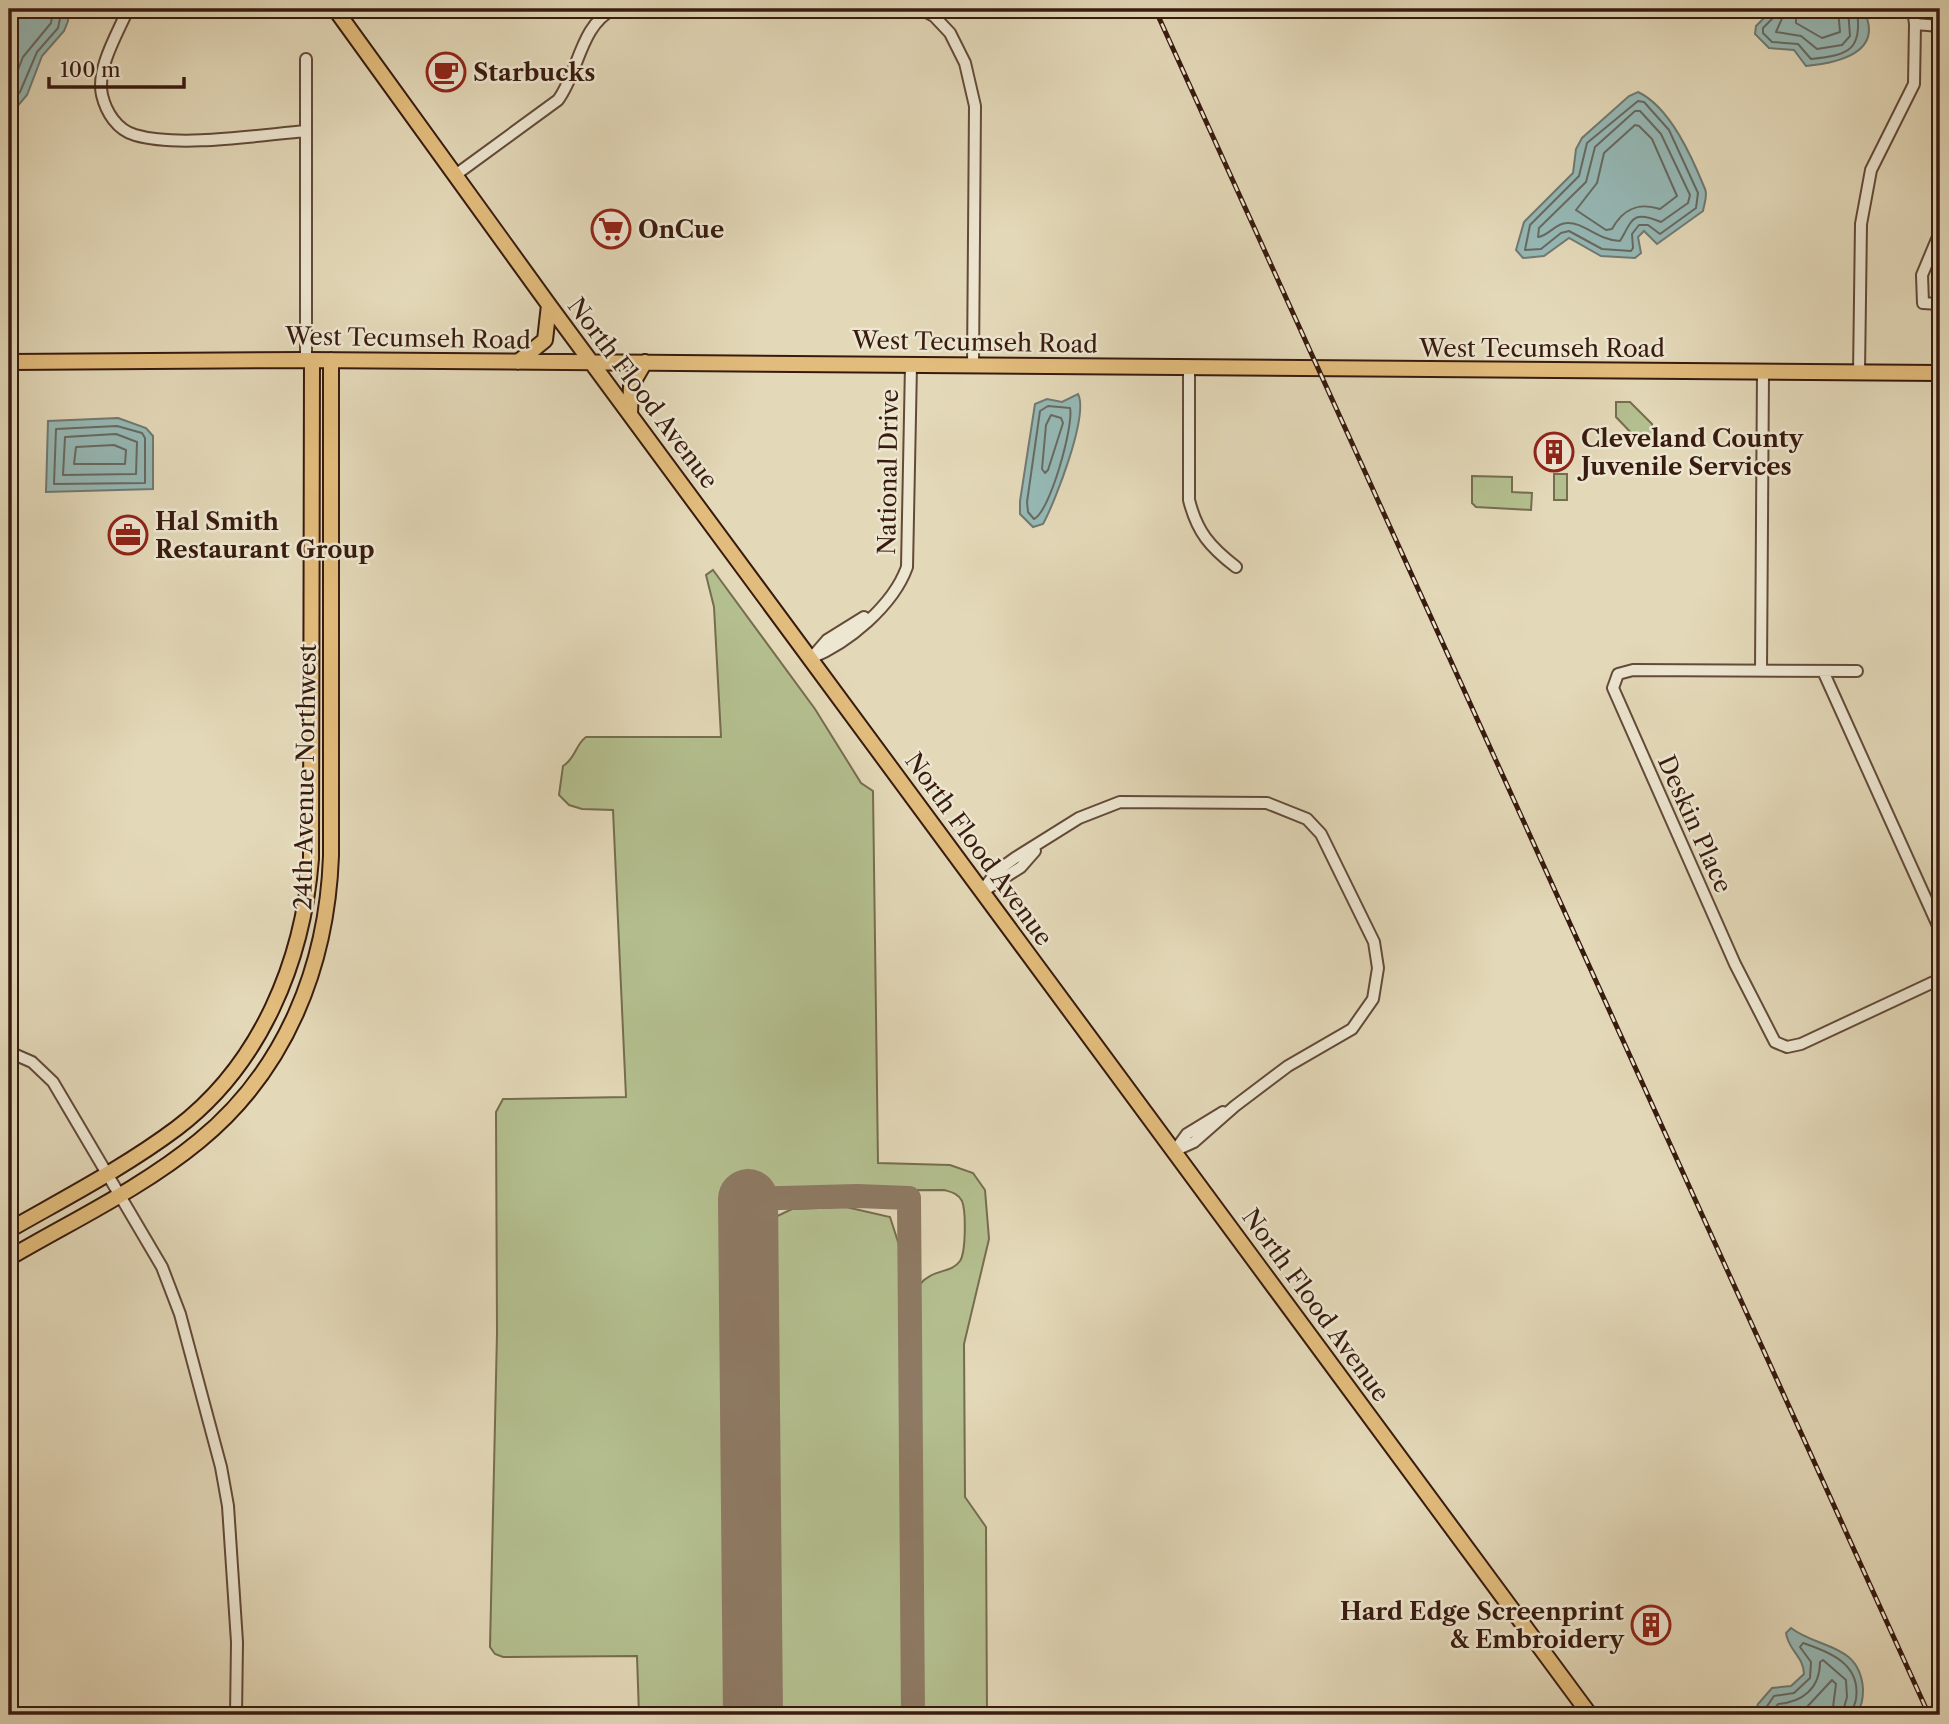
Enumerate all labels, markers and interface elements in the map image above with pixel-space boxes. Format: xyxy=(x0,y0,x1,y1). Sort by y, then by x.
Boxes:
scale bar xyxy=(49,46,184,90)
cafe icon: Starbucks xyxy=(425,51,467,93)
text: 100 m xyxy=(60,57,121,82)
place label: Starbucks xyxy=(473,58,595,87)
supermarket icon: OnCue xyxy=(590,208,632,250)
place label: OnCue xyxy=(638,215,724,244)
street label: North Flood Avenue xyxy=(562,292,724,494)
street label: West Tecumseh Road xyxy=(284,321,531,355)
street label: West Tecumseh Road xyxy=(851,325,1098,359)
street label: West Tecumseh Road xyxy=(1418,334,1665,363)
street label: National Drive xyxy=(872,389,904,555)
place label: Cleveland County Juvenile Services xyxy=(1577,424,1804,481)
building icon: Cleveland County Juvenile Services xyxy=(1533,431,1575,473)
place label: Hal Smith Restaurant Group xyxy=(155,507,375,564)
office icon: Hal Smith Restaurant Group xyxy=(107,514,149,556)
street label: 24th Avenue Northwest xyxy=(288,643,322,911)
street label: North Flood Avenue xyxy=(899,747,1059,951)
street label: Deskin Place xyxy=(1652,751,1738,897)
street label: North Flood Avenue xyxy=(1236,1203,1396,1407)
place label: Hard Edge Screenprint & Embroidery xyxy=(1340,1597,1625,1654)
building icon: Hard Edge Screenprint & Embroidery xyxy=(1630,1604,1672,1646)

